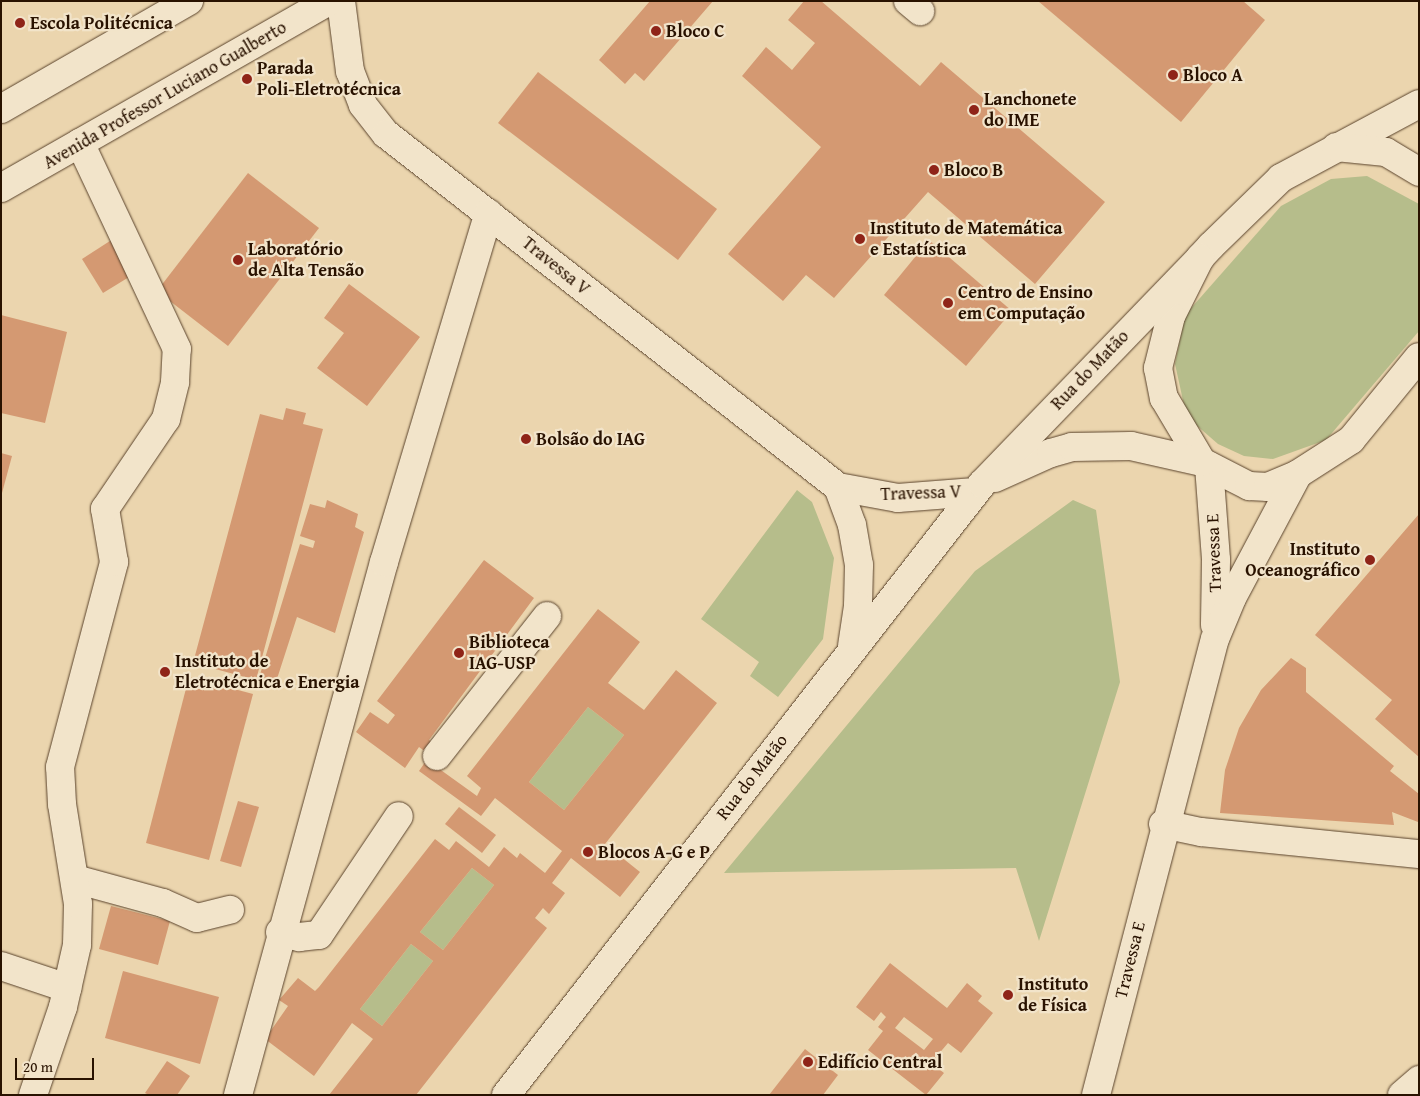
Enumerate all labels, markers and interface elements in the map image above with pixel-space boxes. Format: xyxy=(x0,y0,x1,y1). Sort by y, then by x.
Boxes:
place label: Escola Politécnica xyxy=(30,12,173,34)
street label: Avenida Professor Luciano Gualberto xyxy=(40,16,290,174)
marker: Escola Politécnica xyxy=(14,17,26,29)
place label: Bloco C xyxy=(666,20,724,42)
marker: Bloco C xyxy=(650,25,662,37)
place label: Parada Poli-Eletrotécnica xyxy=(257,58,401,100)
place label: Bloco A xyxy=(1183,64,1243,86)
marker: Bloco A xyxy=(1167,69,1179,81)
marker: Parada Poli-Eletrotécnica xyxy=(241,73,253,85)
place label: Lanchonete do IME xyxy=(984,89,1077,132)
marker: Lanchonete do IME xyxy=(968,104,980,116)
place label: Bloco B xyxy=(944,159,1003,181)
marker: Bloco B xyxy=(928,164,940,176)
place label: Instituto de Matemática e Estatística xyxy=(870,218,1062,260)
street label: Travessa V xyxy=(518,232,594,300)
marker: Instituto de Matemática e Estatística xyxy=(854,233,866,245)
place label: Laboratório de Alta Tensão xyxy=(248,239,364,282)
marker: Laboratório de Alta Tensão xyxy=(232,254,244,266)
place label: Centro de Ensino em Computação xyxy=(958,282,1093,324)
marker: Centro de Ensino em Computação xyxy=(942,297,954,309)
street label: Rua do Matão xyxy=(1047,326,1133,414)
place label: Bolsão do IAG xyxy=(536,428,645,450)
marker: Bolsão do IAG xyxy=(520,433,532,445)
street label: Travessa V xyxy=(880,481,962,505)
street label: Travessa E xyxy=(1202,513,1226,593)
place label: Instituto Oceanográfico xyxy=(1245,539,1360,582)
marker: Instituto Oceanográfico xyxy=(1364,554,1376,566)
place label: Biblioteca IAG-USP xyxy=(469,632,549,674)
marker: Biblioteca IAG-USP xyxy=(453,647,465,659)
place label: Instituto de Eletrotécnica e Energia xyxy=(175,651,360,694)
marker: Instituto de Eletrotécnica e Energia xyxy=(159,666,171,678)
street label: Rua do Matão xyxy=(712,730,792,824)
place label: Blocos A-G e P xyxy=(598,841,710,863)
marker: Blocos A-G e P xyxy=(582,846,594,858)
street label: Travessa E xyxy=(1110,919,1150,1001)
place label: Instituto de Física xyxy=(1018,974,1088,1016)
marker: Instituto de Física xyxy=(1002,989,1014,1001)
scale bar xyxy=(18,1048,96,1080)
place label: Edifício Central xyxy=(818,1051,942,1073)
text: 20 m xyxy=(23,1056,53,1077)
marker: Edifício Central xyxy=(802,1056,814,1068)

